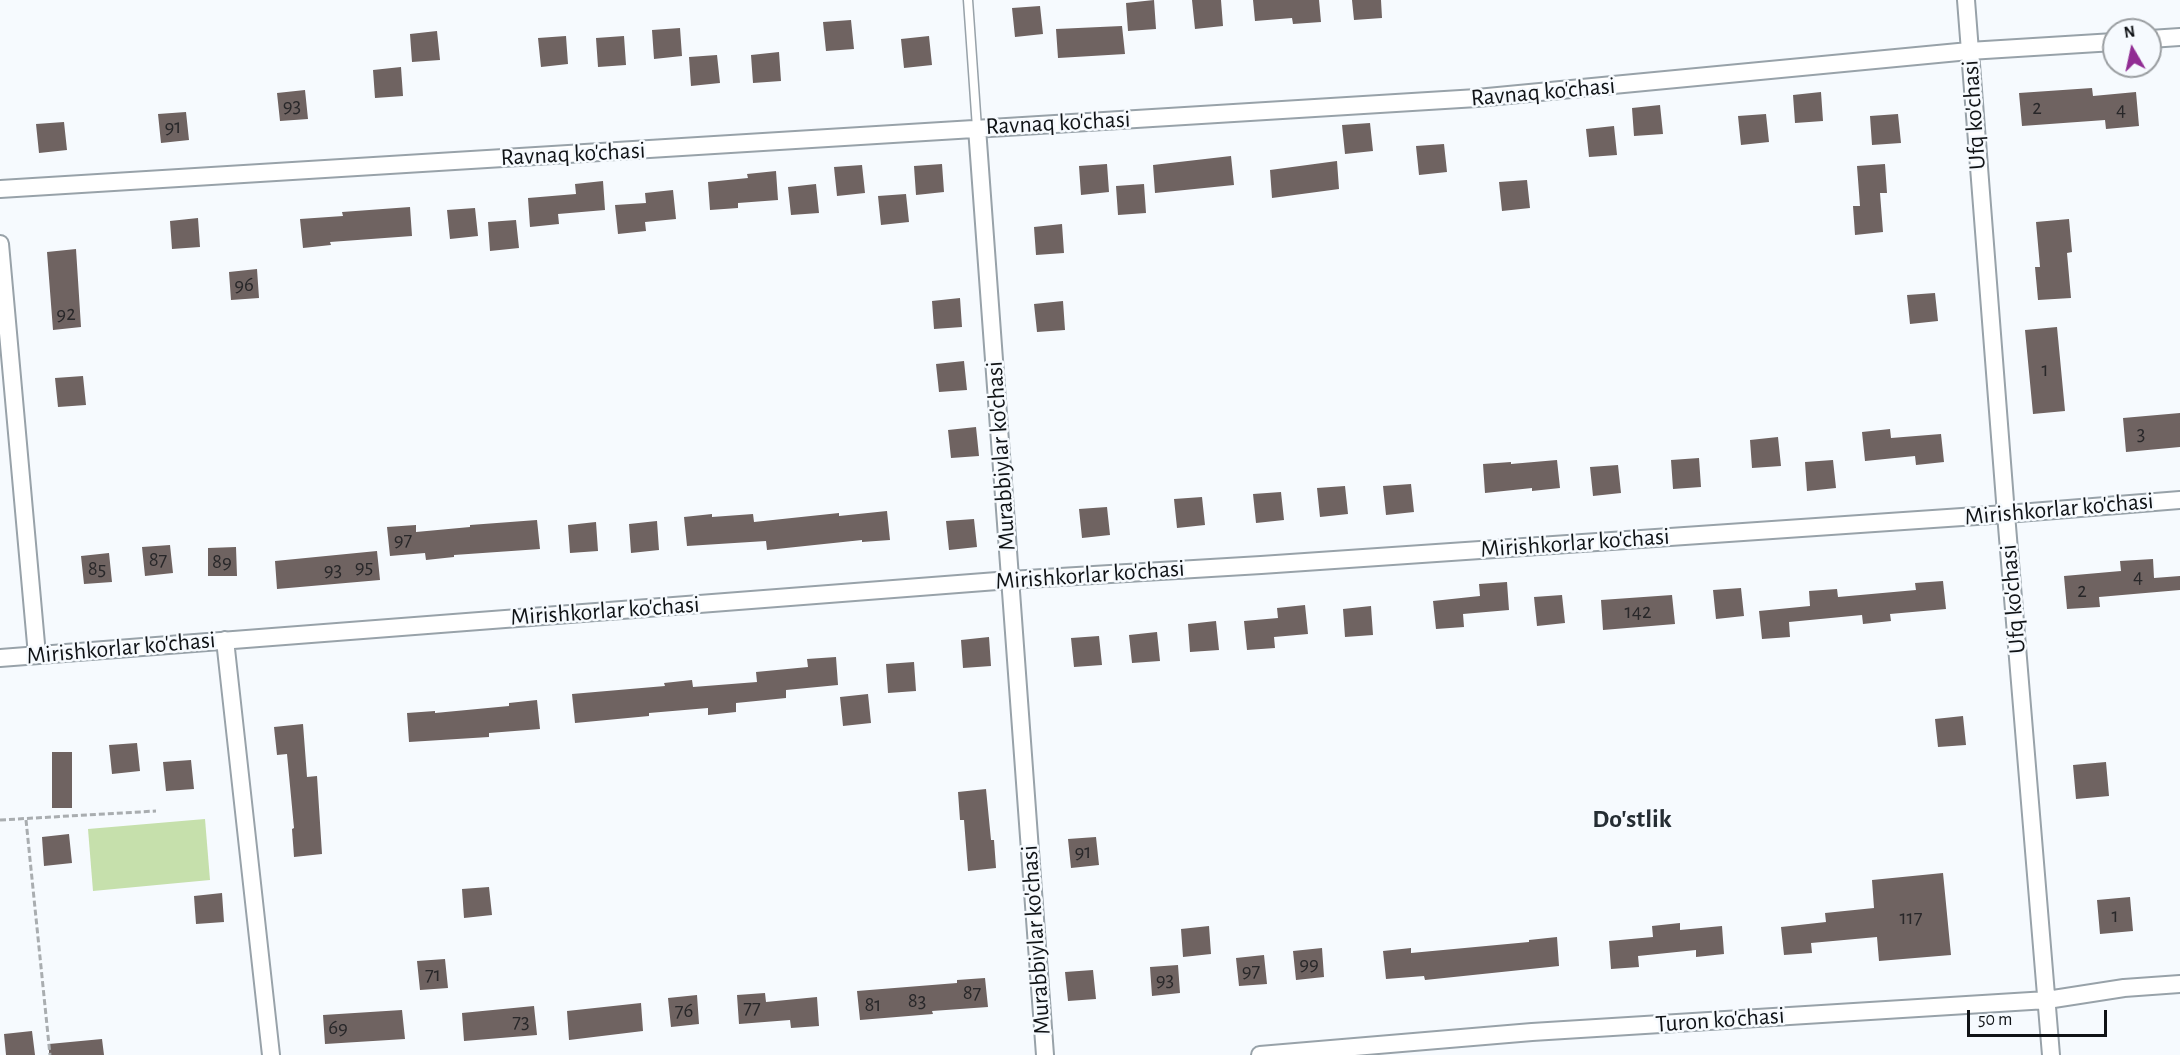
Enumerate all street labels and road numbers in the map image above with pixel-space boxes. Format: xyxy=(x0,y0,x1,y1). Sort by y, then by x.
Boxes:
street label: Ufq ko'chasi xyxy=(1956,59,1992,171)
street label: Ravnaq ko'chasi xyxy=(1469,71,1617,113)
street label: Ravnaq ko'chasi xyxy=(985,105,1131,141)
street label: Ravnaq ko'chasi xyxy=(500,136,646,172)
street label: Murabbiylar ko'chasi xyxy=(980,360,1022,552)
street label: Mirishkorlar ko'chasi xyxy=(1963,486,2155,532)
street label: Mirishkorlar ko'chasi xyxy=(1479,522,1671,564)
street label: Ufq ko'chasi xyxy=(1994,543,2032,655)
street label: Mirishkorlar ko'chasi xyxy=(994,554,1186,596)
street label: Mirishkorlar ko'chasi xyxy=(509,590,701,632)
street label: Mirishkorlar ko'chasi xyxy=(25,625,217,671)
street label: Murabbiylar ko'chasi xyxy=(1015,844,1057,1036)
street label: Turon ko'chasi xyxy=(1655,1001,1785,1039)

